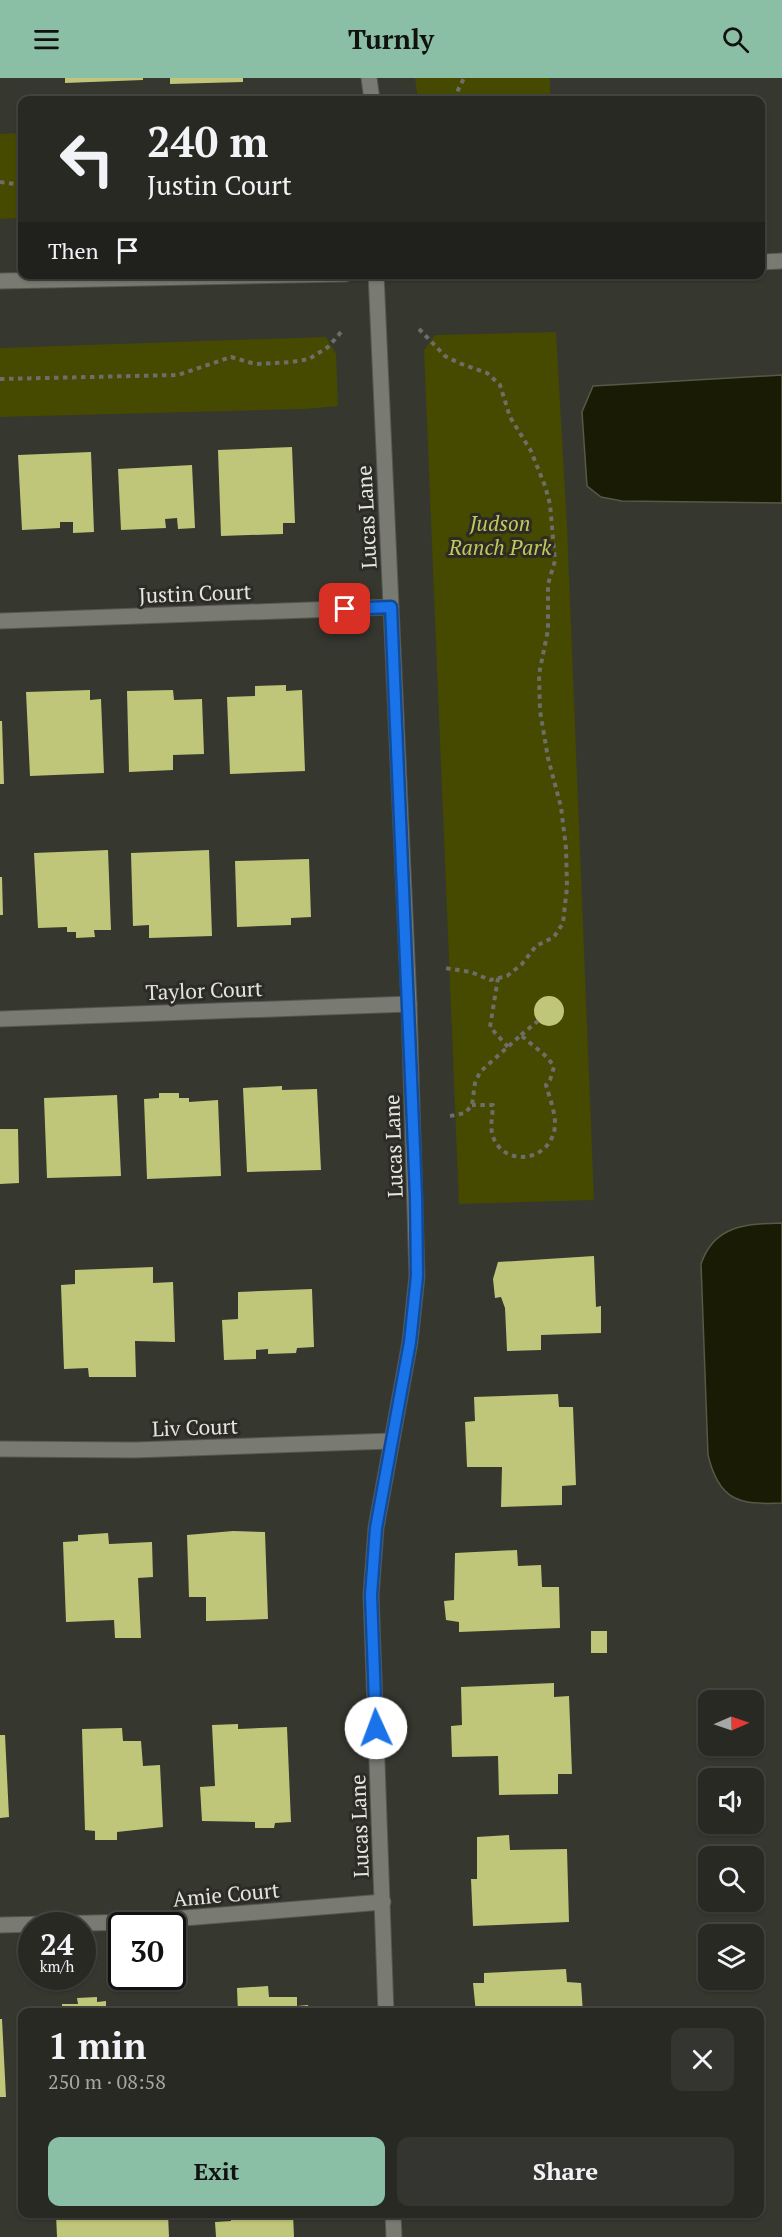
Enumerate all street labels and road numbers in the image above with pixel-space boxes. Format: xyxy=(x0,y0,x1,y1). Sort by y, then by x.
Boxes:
street label: Lucas Lane xyxy=(349,465,383,569)
street label: Justin Court xyxy=(138,577,252,609)
street label: Taylor Court xyxy=(145,974,263,1006)
street label: Lucas Lane xyxy=(377,1094,409,1198)
street label: Liv Court xyxy=(151,1411,239,1442)
street label: Lucas Lane xyxy=(343,1774,375,1878)
street label: Amie Court xyxy=(171,1875,281,1913)

